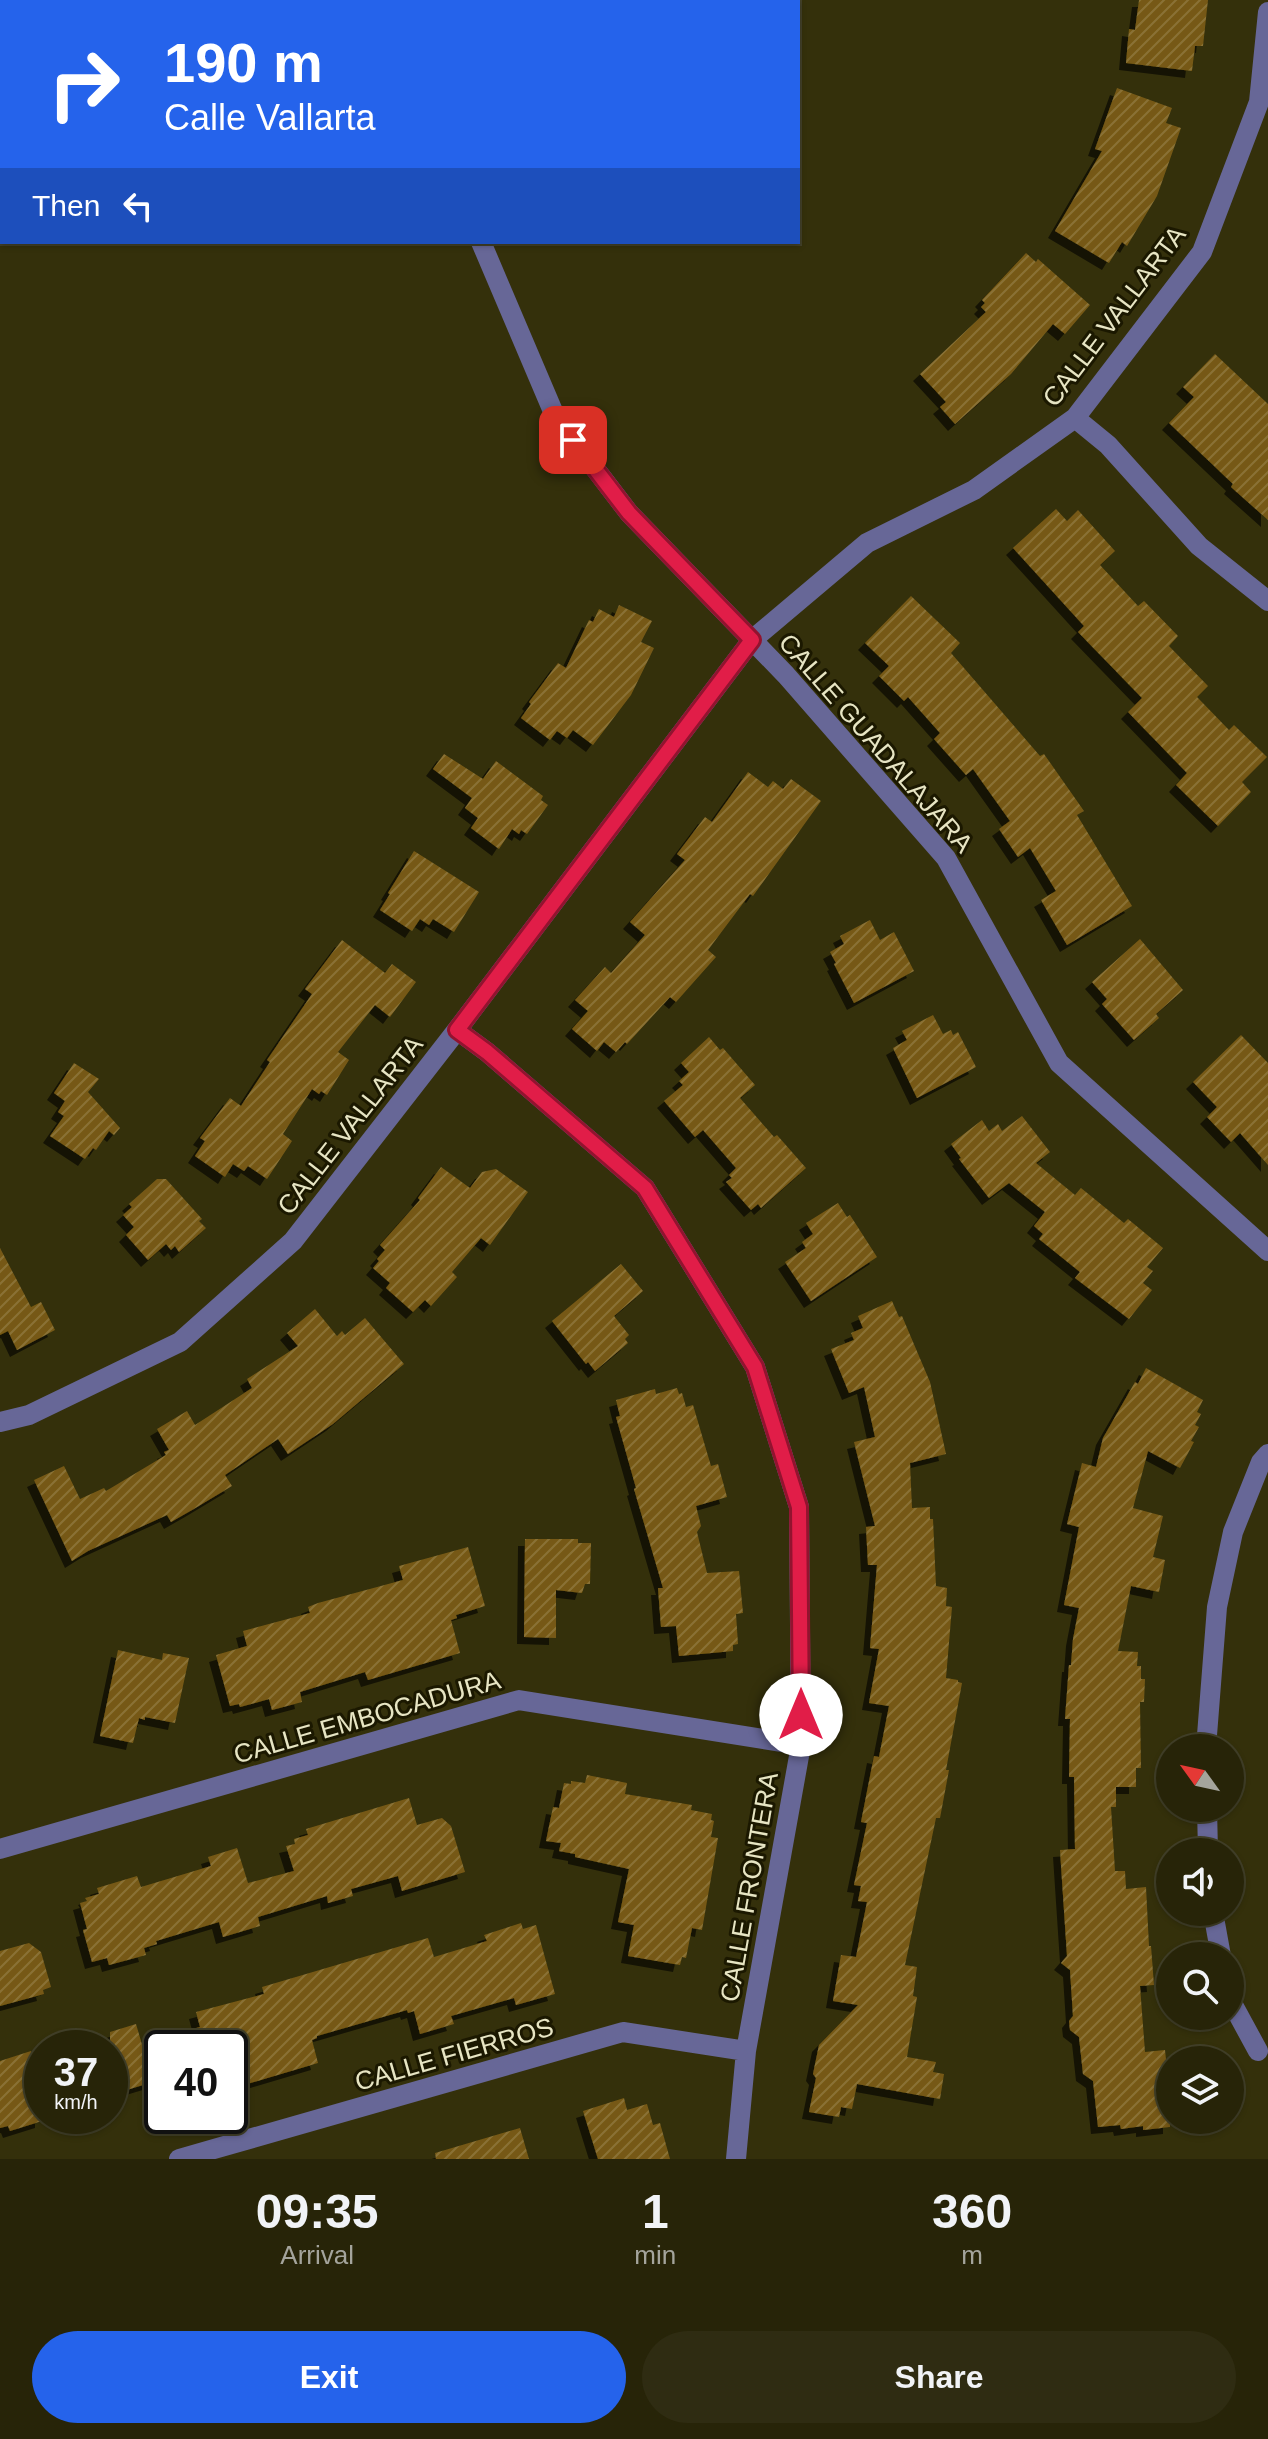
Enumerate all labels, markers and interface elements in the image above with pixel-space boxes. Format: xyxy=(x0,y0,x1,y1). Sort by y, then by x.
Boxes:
text: 190 m xyxy=(164,31,323,94)
icon: right xyxy=(32,32,136,136)
text: Calle Vallarta xyxy=(164,97,375,138)
icon: left xyxy=(116,184,160,228)
text: Then xyxy=(32,189,100,222)
street label: CALLE VALLARTA xyxy=(1036,219,1192,412)
pin xyxy=(539,406,607,474)
icon: arrive xyxy=(551,418,595,462)
street label: CALLE GUADALAJARA xyxy=(773,627,980,859)
street label: CALLE VALLARTA xyxy=(271,1029,429,1220)
street label: CALLE EMBOCADURA xyxy=(230,1664,504,1769)
position arrow xyxy=(759,1673,843,1757)
north arrow xyxy=(1156,1734,1244,1822)
map controls xyxy=(1156,1734,1244,2134)
street label: CALLE FRONTERA xyxy=(714,1769,784,2004)
button: sound xyxy=(1156,1838,1244,1926)
button: search xyxy=(1156,1942,1244,2030)
street label: CALLE FIERROS xyxy=(351,2011,557,2097)
speed limit sign: 40 xyxy=(144,2030,248,2134)
button: layers xyxy=(1156,2046,1244,2134)
text: 37 xyxy=(54,2050,98,2094)
text: km/h xyxy=(54,2091,98,2113)
text: 09:35 xyxy=(256,2185,379,2238)
text: 1 xyxy=(642,2185,669,2238)
text: 360 xyxy=(932,2185,1012,2238)
text: Arrival xyxy=(280,2240,354,2270)
text: min xyxy=(634,2240,676,2270)
text: m xyxy=(961,2240,983,2270)
button: Exit xyxy=(32,2331,626,2423)
button: Share xyxy=(642,2331,1236,2423)

